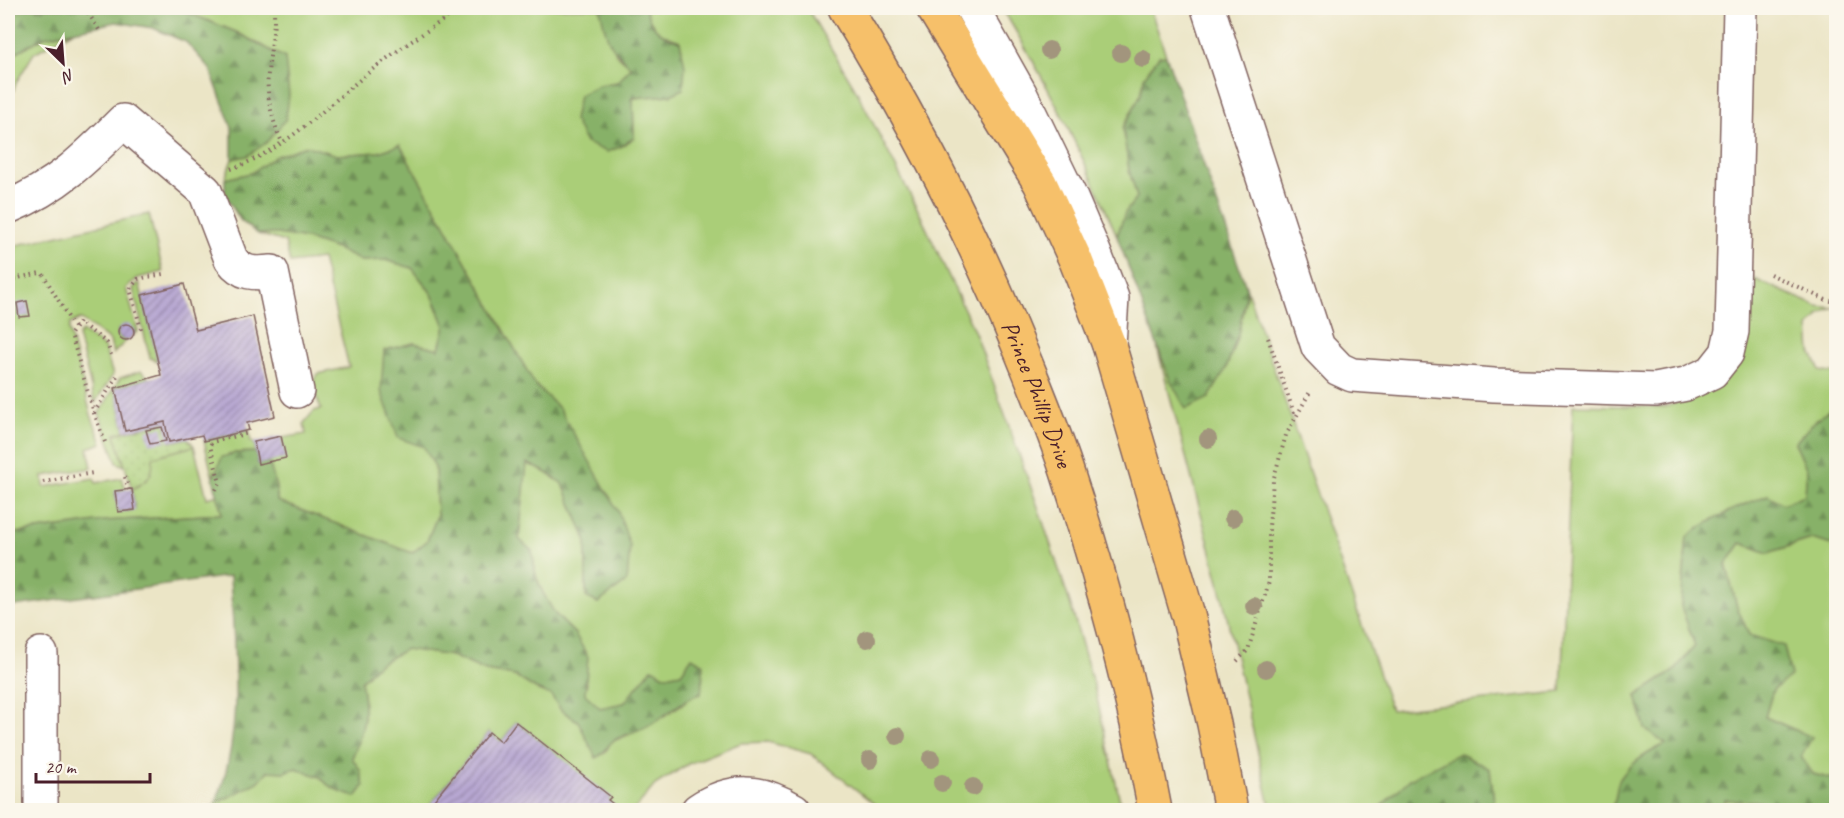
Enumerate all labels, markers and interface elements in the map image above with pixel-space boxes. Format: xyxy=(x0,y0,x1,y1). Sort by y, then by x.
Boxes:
north arrow xyxy=(33,33,93,93)
text: N xyxy=(57,65,78,88)
street label: Prince Phillip Drive xyxy=(995,316,1080,473)
scale bar xyxy=(36,746,150,784)
text: 20 m xyxy=(45,756,78,778)

